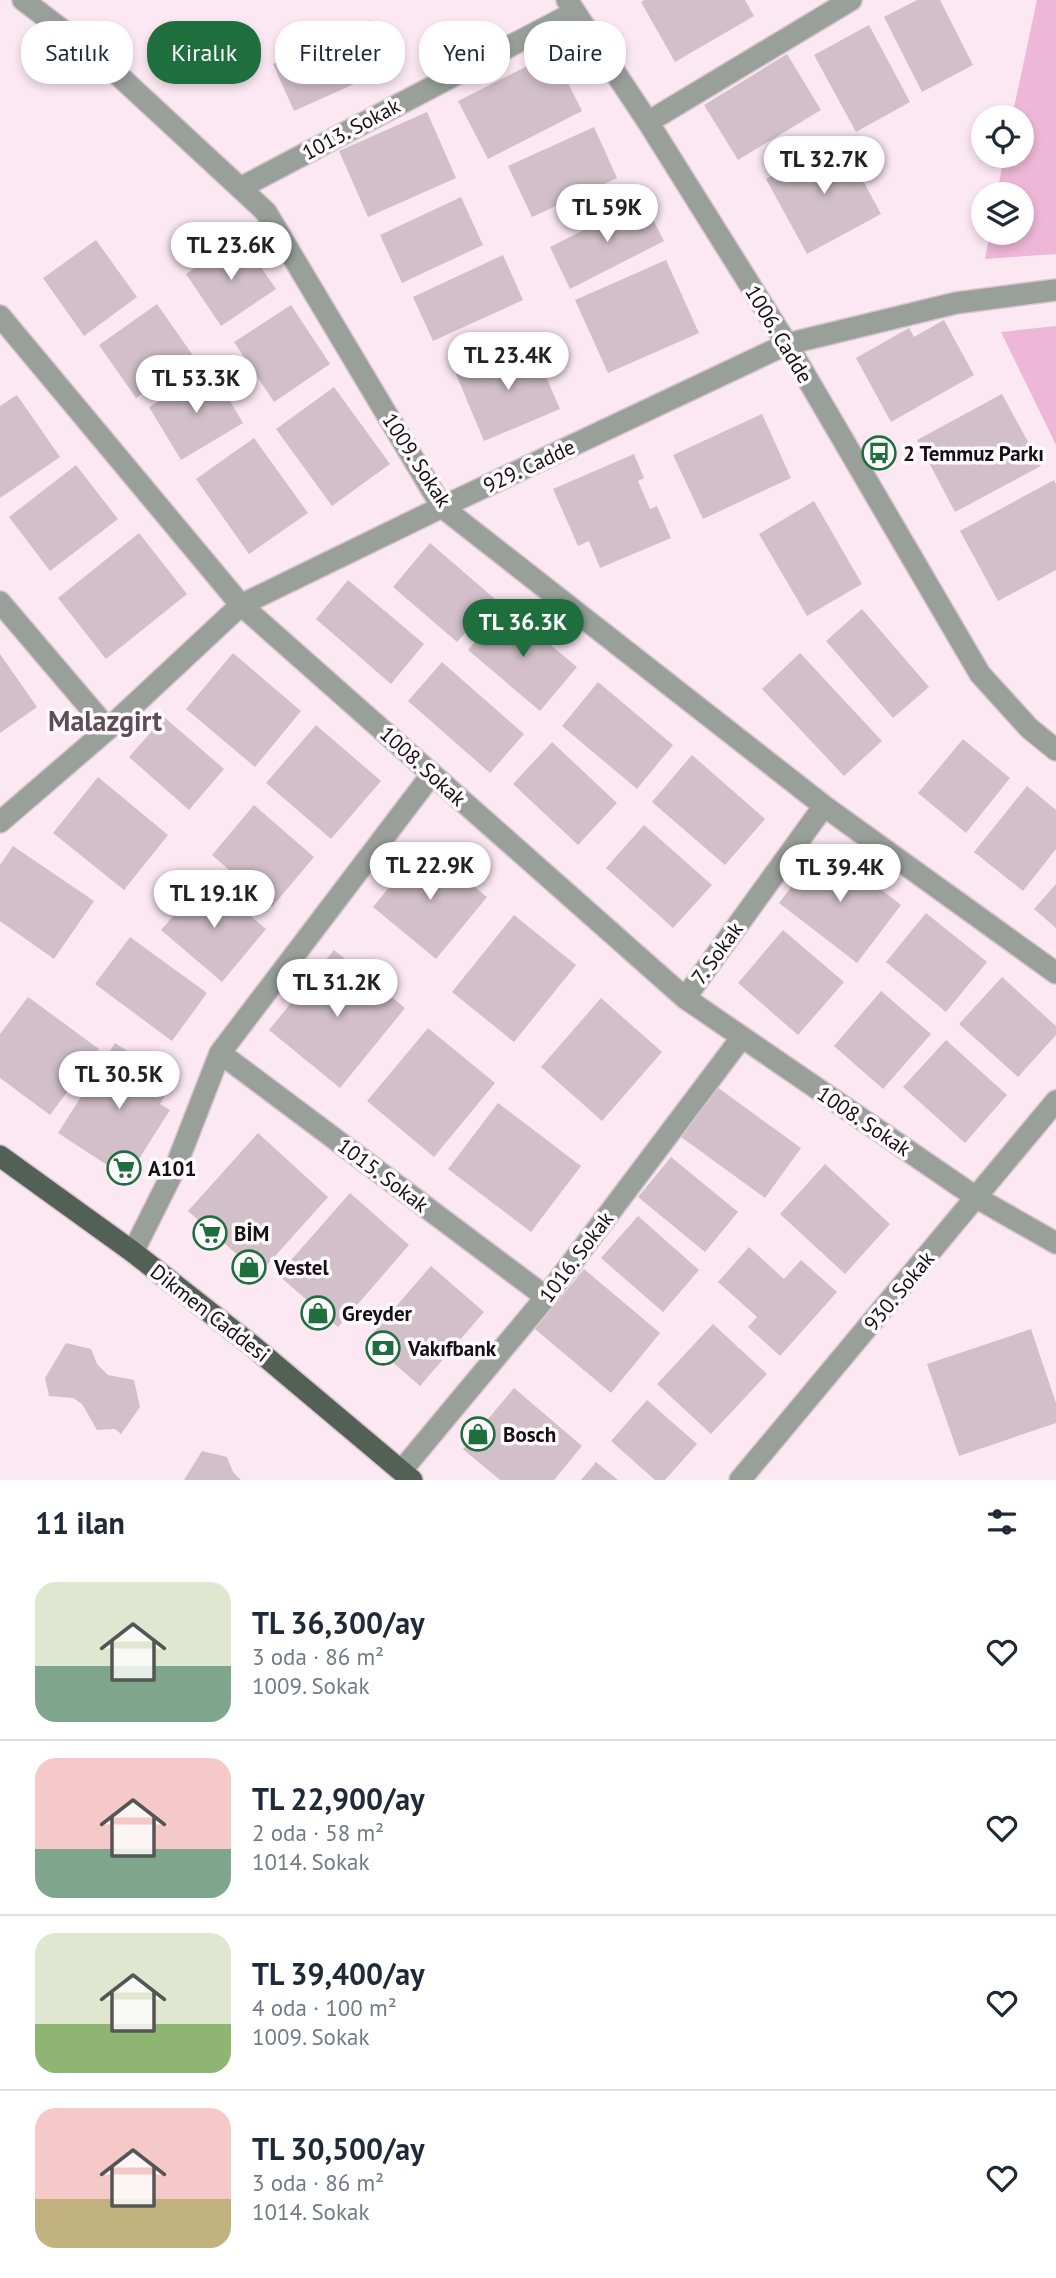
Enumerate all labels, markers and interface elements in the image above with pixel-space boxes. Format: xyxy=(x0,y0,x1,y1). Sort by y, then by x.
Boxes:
chip: Satılık xyxy=(21,21,133,84)
chip: Kiralık xyxy=(147,21,261,84)
chip: Filtreler xyxy=(275,21,405,84)
chip: Yeni xyxy=(419,21,510,84)
chip: Daire xyxy=(524,21,626,84)
street label: 1013. Sokak xyxy=(297,92,405,166)
map controls xyxy=(971,105,1034,245)
button: locate xyxy=(971,105,1034,168)
pin: TL 32.7K xyxy=(752,136,896,196)
text: TL 32.7K xyxy=(780,144,868,173)
button: layers xyxy=(971,182,1034,245)
pin: TL 59K xyxy=(550,184,664,244)
text: TL 59K xyxy=(572,192,642,221)
pin: TL 23.6K xyxy=(159,222,303,282)
text: TL 23.6K xyxy=(187,230,275,259)
street label: 1006. Cadde xyxy=(739,280,819,388)
pin: TL 23.4K xyxy=(436,332,580,392)
text: TL 23.4K xyxy=(464,340,552,369)
pin: TL 53.3K xyxy=(124,356,268,415)
text: TL 53.3K xyxy=(152,363,240,392)
street label: 1009. Sokak xyxy=(376,408,458,512)
street label: 929. Cadde xyxy=(479,433,579,499)
bus stop icon: 2 Temmuz Parkı xyxy=(860,434,898,472)
place label: 2 Temmuz Parkı xyxy=(903,440,1044,467)
pin: TL 36.3K xyxy=(451,600,595,659)
text: TL 36.3K xyxy=(479,607,567,636)
district label: Malazgirt xyxy=(48,702,162,739)
street label: 1008. Sokak xyxy=(374,720,472,812)
pin: TL 22.9K xyxy=(358,842,502,902)
pin: TL 39.4K xyxy=(768,844,912,904)
text: TL 22.9K xyxy=(386,850,474,879)
text: TL 39.4K xyxy=(796,852,884,881)
pin: TL 19.1K xyxy=(142,870,286,930)
text: TL 19.1K xyxy=(170,878,258,907)
street label: 7. Sokak xyxy=(685,917,749,989)
pin: TL 31.2K xyxy=(265,960,409,1019)
text: TL 31.2K xyxy=(293,967,381,996)
pin: TL 30.5K xyxy=(47,1052,191,1111)
text: TL 30.5K xyxy=(75,1059,163,1088)
street label: 1008. Sokak xyxy=(812,1080,916,1162)
street label: 1015. Sokak xyxy=(332,1132,434,1218)
supermarket icon: A101 xyxy=(105,1149,143,1187)
place label: A101 xyxy=(148,1155,196,1182)
street label: 1016. Sokak xyxy=(533,1206,619,1308)
supermarket icon: BİM xyxy=(191,1214,229,1252)
place label: BİM xyxy=(234,1220,269,1247)
street label: 930. Sokak xyxy=(858,1246,940,1336)
shop icon: Vestel xyxy=(230,1248,268,1286)
place label: Vestel xyxy=(273,1254,330,1281)
street label: Dikmen Caddesi xyxy=(145,1258,275,1368)
shop icon: Greyder xyxy=(299,1294,337,1332)
place label: Greyder xyxy=(342,1300,413,1327)
bank icon: Vakıfbank xyxy=(364,1329,402,1367)
place label: Vakıfbank xyxy=(407,1335,497,1362)
shop icon: Bosch xyxy=(459,1415,497,1453)
place label: Bosch xyxy=(503,1421,556,1448)
text: 11 ilan xyxy=(35,1503,125,1542)
icon: filters xyxy=(983,1503,1021,1541)
text: TL 36,300/ay xyxy=(252,1603,425,1642)
icon: home xyxy=(91,1610,175,1694)
icon: heart xyxy=(983,1633,1021,1671)
text: 3 oda · 86 m² xyxy=(252,1642,384,1671)
text: 1009. Sokak xyxy=(252,1671,369,1700)
text: TL 22,900/ay xyxy=(252,1779,425,1818)
icon: home xyxy=(91,1786,175,1870)
icon: heart xyxy=(983,1809,1021,1847)
text: 2 oda · 58 m² xyxy=(252,1818,384,1847)
text: 1014. Sokak xyxy=(252,1847,369,1876)
text: TL 39,400/ay xyxy=(252,1954,425,1993)
icon: home xyxy=(91,1961,175,2045)
icon: heart xyxy=(983,1984,1021,2022)
text: 4 oda · 100 m² xyxy=(252,1993,397,2022)
text: 1009. Sokak xyxy=(252,2022,369,2051)
text: TL 30,500/ay xyxy=(252,2129,425,2168)
icon: home xyxy=(91,2136,175,2220)
icon: heart xyxy=(983,2159,1021,2197)
text: 3 oda · 86 m² xyxy=(252,2168,384,2197)
text: 1014. Sokak xyxy=(252,2197,369,2226)

